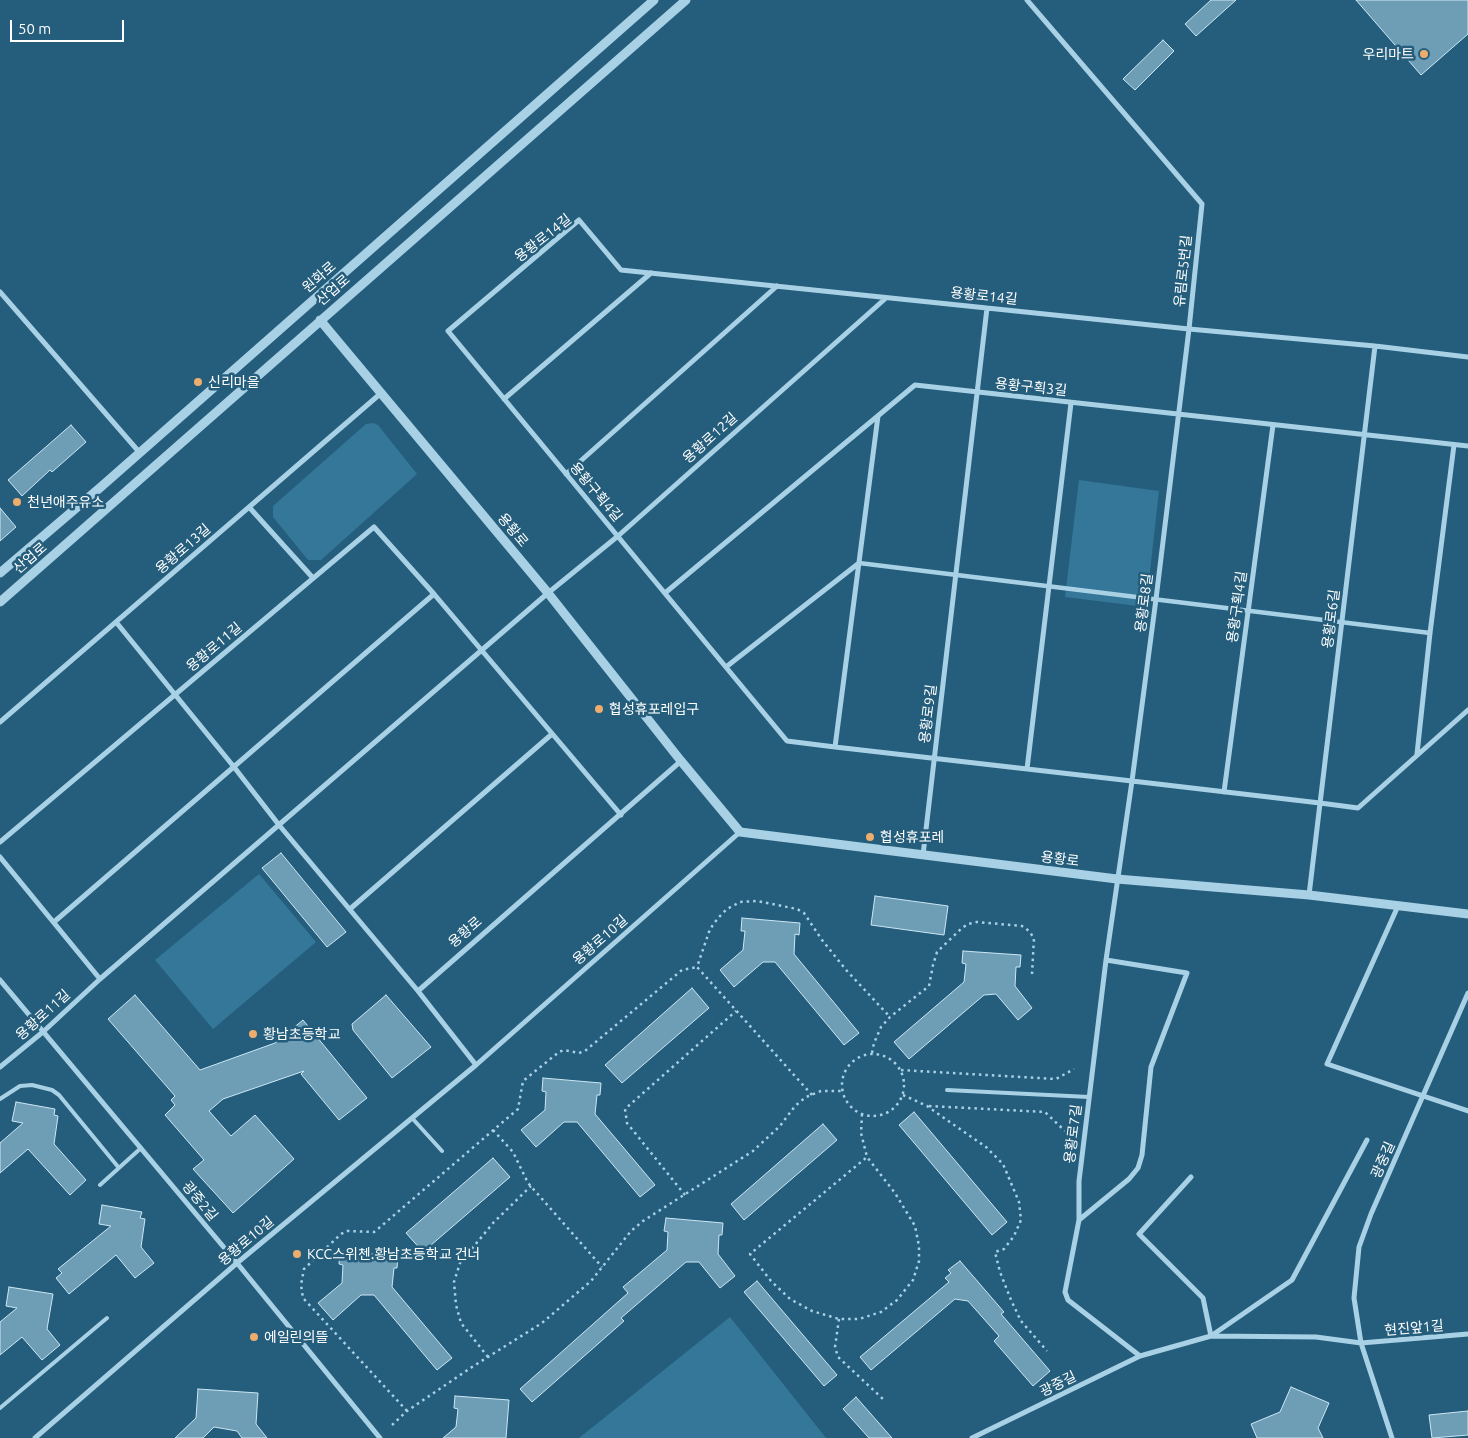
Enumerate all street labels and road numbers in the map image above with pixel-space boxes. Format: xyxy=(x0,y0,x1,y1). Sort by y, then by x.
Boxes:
street label: 용황로14길 xyxy=(511,211,575,265)
street label: 유림로5번길 xyxy=(1171,234,1195,308)
street label: 원화로 xyxy=(299,258,339,296)
street label: 산업로 xyxy=(313,271,353,309)
street label: 용황로14길 xyxy=(950,284,1018,308)
street label: 용황구획3길 xyxy=(994,375,1068,399)
street label: 용황로12길 xyxy=(679,409,741,467)
street label: 용황구획4길 xyxy=(566,459,626,525)
street label: 용황로 xyxy=(494,510,532,550)
street label: 용황로13길 xyxy=(152,521,214,577)
street label: 산업로 xyxy=(10,539,50,577)
street label: 용황구획4길 xyxy=(1224,570,1250,644)
street label: 용황로8길 xyxy=(1132,572,1156,634)
street label: 용황로6길 xyxy=(1319,588,1343,650)
street label: 용황로11길 xyxy=(183,619,245,675)
street label: 용황로9길 xyxy=(916,683,940,745)
street label: 용황로 xyxy=(1040,848,1080,870)
street label: 용황로10길 xyxy=(569,912,631,968)
street label: 용황로 xyxy=(445,913,485,951)
street label: 용황로11길 xyxy=(12,986,74,1044)
street label: 용황로7길 xyxy=(1061,1103,1085,1165)
street label: 광중길 xyxy=(1367,1139,1399,1181)
street label: 광중2길 xyxy=(179,1178,221,1224)
street label: 용황로10길 xyxy=(215,1213,277,1269)
street label: 현진앞1길 xyxy=(1384,1317,1444,1339)
street label: 광중길 xyxy=(1037,1368,1079,1400)

